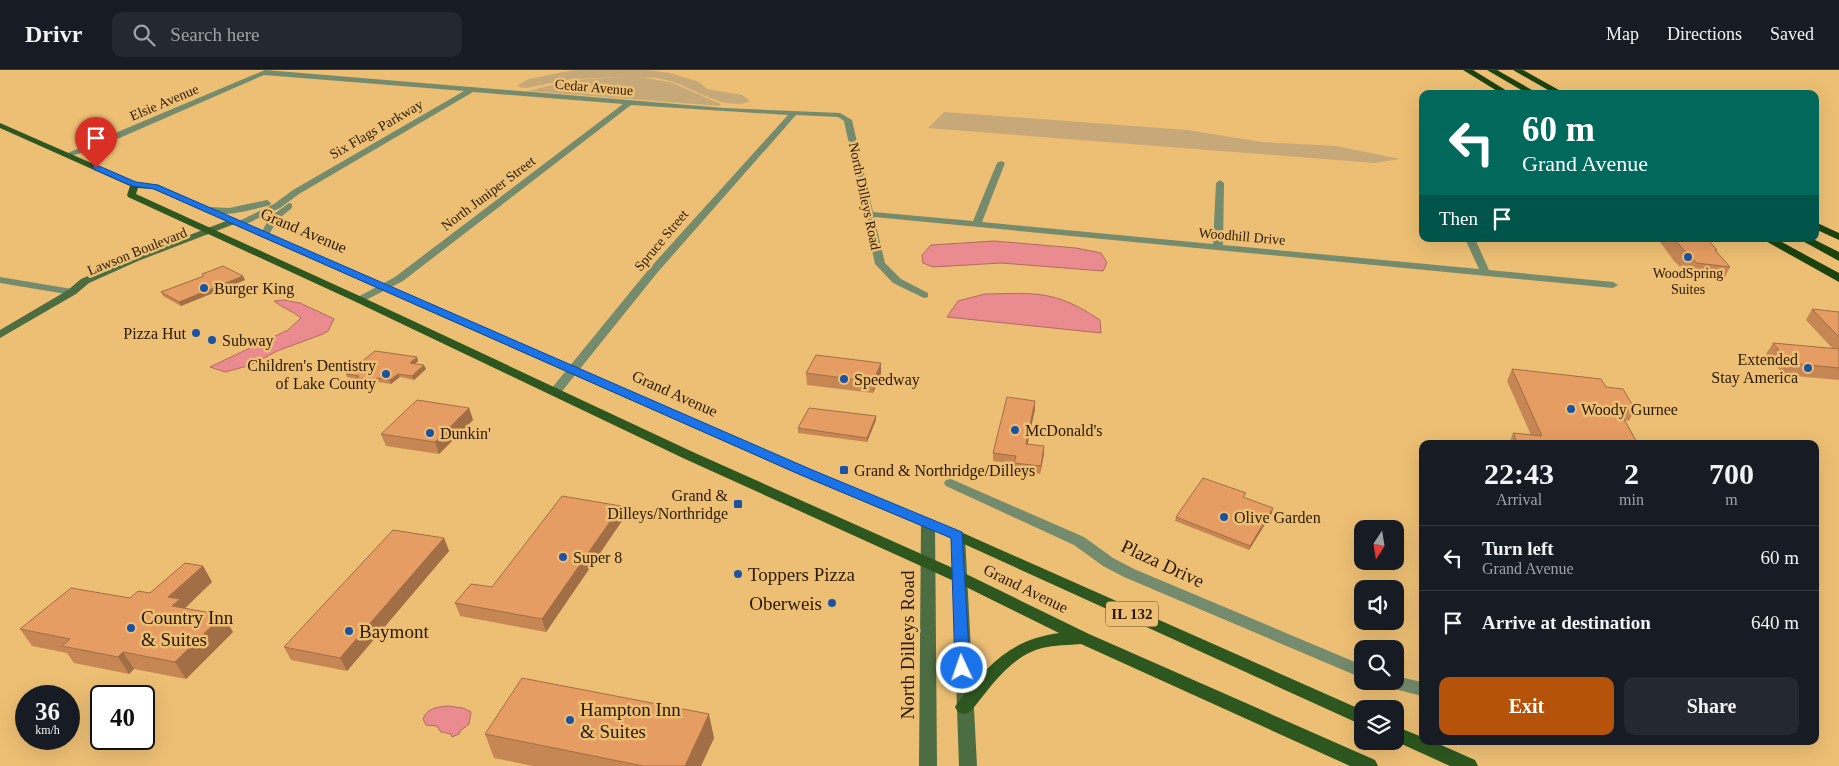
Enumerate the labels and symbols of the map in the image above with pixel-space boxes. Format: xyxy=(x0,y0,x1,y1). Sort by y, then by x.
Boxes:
street label: Cedar Avenue xyxy=(554,77,634,98)
street label: Elsie Avenue xyxy=(128,81,201,124)
street label: Six Flags Parkway xyxy=(327,97,425,162)
pin xyxy=(75,117,117,168)
street label: North Dilleys Road xyxy=(846,141,883,251)
street label: North Juniper Street xyxy=(438,153,538,234)
street label: Grand Avenue xyxy=(258,205,349,256)
street label: Spruce Street xyxy=(632,207,691,274)
street label: Lawson Boulevard xyxy=(85,225,189,278)
street label: Woodhill Drive xyxy=(1198,225,1286,248)
marker: WoodSpring Suites xyxy=(1682,251,1694,263)
place label: WoodSpring Suites xyxy=(1653,266,1723,297)
place label: Burger King xyxy=(214,280,294,298)
marker: Burger King xyxy=(198,282,210,294)
place label: Pizza Hut xyxy=(123,325,187,342)
marker: Pizza Hut xyxy=(190,327,202,339)
place label: Subway xyxy=(222,332,274,350)
marker: Subway xyxy=(206,334,218,346)
place label: Extended Stay America xyxy=(1711,351,1798,387)
place label: Children's Dentistry of Lake County xyxy=(247,357,376,393)
marker: Extended Stay America xyxy=(1802,362,1814,374)
street label: Grand Avenue xyxy=(629,367,720,420)
marker: Children's Dentistry of Lake County xyxy=(380,368,392,380)
place label: Speedway xyxy=(854,371,920,389)
marker: Speedway xyxy=(838,373,850,385)
place label: Woody Gurnee xyxy=(1581,401,1678,419)
marker: Woody Gurnee xyxy=(1565,403,1577,415)
place label: McDonald's xyxy=(1025,422,1103,439)
marker: McDonald's xyxy=(1009,424,1021,436)
place label: Dunkin' xyxy=(440,425,491,442)
marker: Dunkin' xyxy=(424,427,436,439)
place label: Grand & Northridge/Dilleys xyxy=(854,462,1035,480)
marker: Grand & Northridge/Dilleys xyxy=(838,464,850,476)
place label: Grand & Dilleys/Northridge xyxy=(607,487,729,523)
marker: Grand & Dilleys/Northridge xyxy=(732,498,744,510)
place label: Olive Garden xyxy=(1234,509,1321,526)
marker: Olive Garden xyxy=(1218,511,1230,523)
north arrow xyxy=(1354,520,1404,570)
street label: Plaza Drive xyxy=(1118,535,1208,592)
place label: Super 8 xyxy=(573,549,622,567)
marker: Super 8 xyxy=(557,551,569,563)
street label: Grand Avenue xyxy=(981,561,1071,616)
place label: Toppers Pizza xyxy=(748,564,855,585)
marker: Toppers Pizza xyxy=(732,568,744,580)
street label: North Dilleys Road xyxy=(897,570,918,719)
place label: Oberweis xyxy=(749,593,822,614)
marker: Oberweis xyxy=(826,597,838,609)
road number: IL 132 xyxy=(1106,602,1158,626)
place label: Country Inn & Suites xyxy=(141,607,234,650)
place label: Baymont xyxy=(359,621,429,642)
marker: Country Inn & Suites xyxy=(125,622,137,634)
marker: Baymont xyxy=(343,625,355,637)
position arrow xyxy=(935,641,987,693)
speed limit sign: 40 xyxy=(90,685,155,750)
place label: Hampton Inn & Suites xyxy=(580,699,681,742)
marker: Hampton Inn & Suites xyxy=(564,714,576,726)

